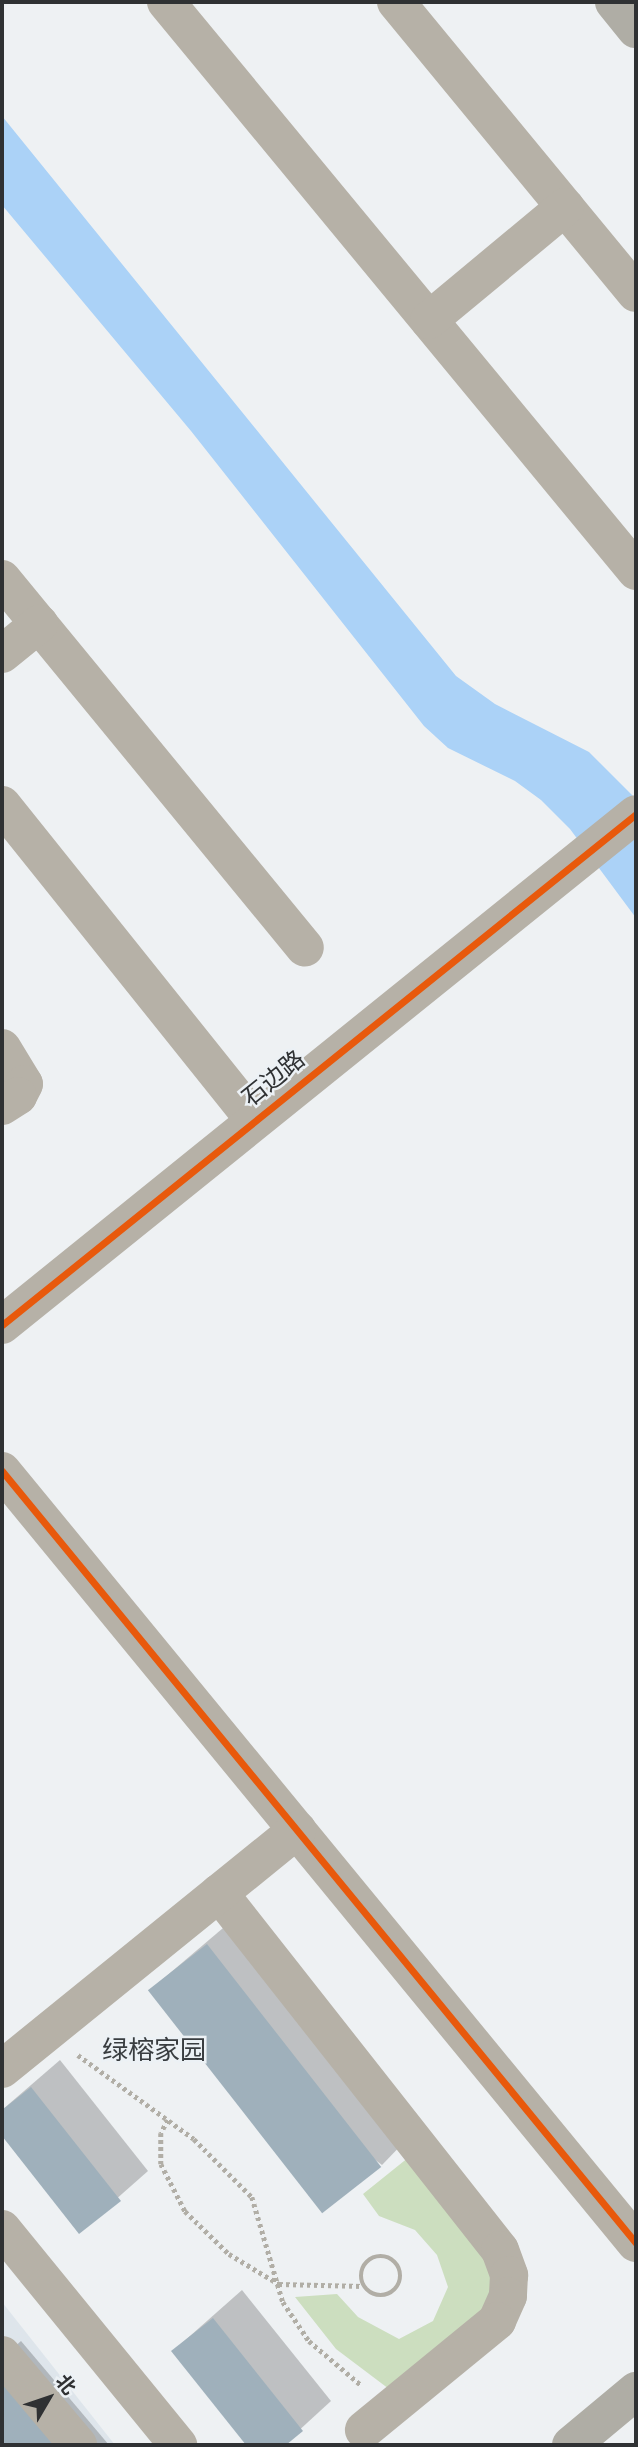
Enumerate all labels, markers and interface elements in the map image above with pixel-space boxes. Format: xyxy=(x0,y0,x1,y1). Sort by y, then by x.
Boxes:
street label: 石边路 xyxy=(237,1045,311,1113)
district label: 绿榕家园 xyxy=(102,2035,206,2067)
north arrow xyxy=(14,2363,84,2433)
text: 北 xyxy=(51,2370,81,2399)

